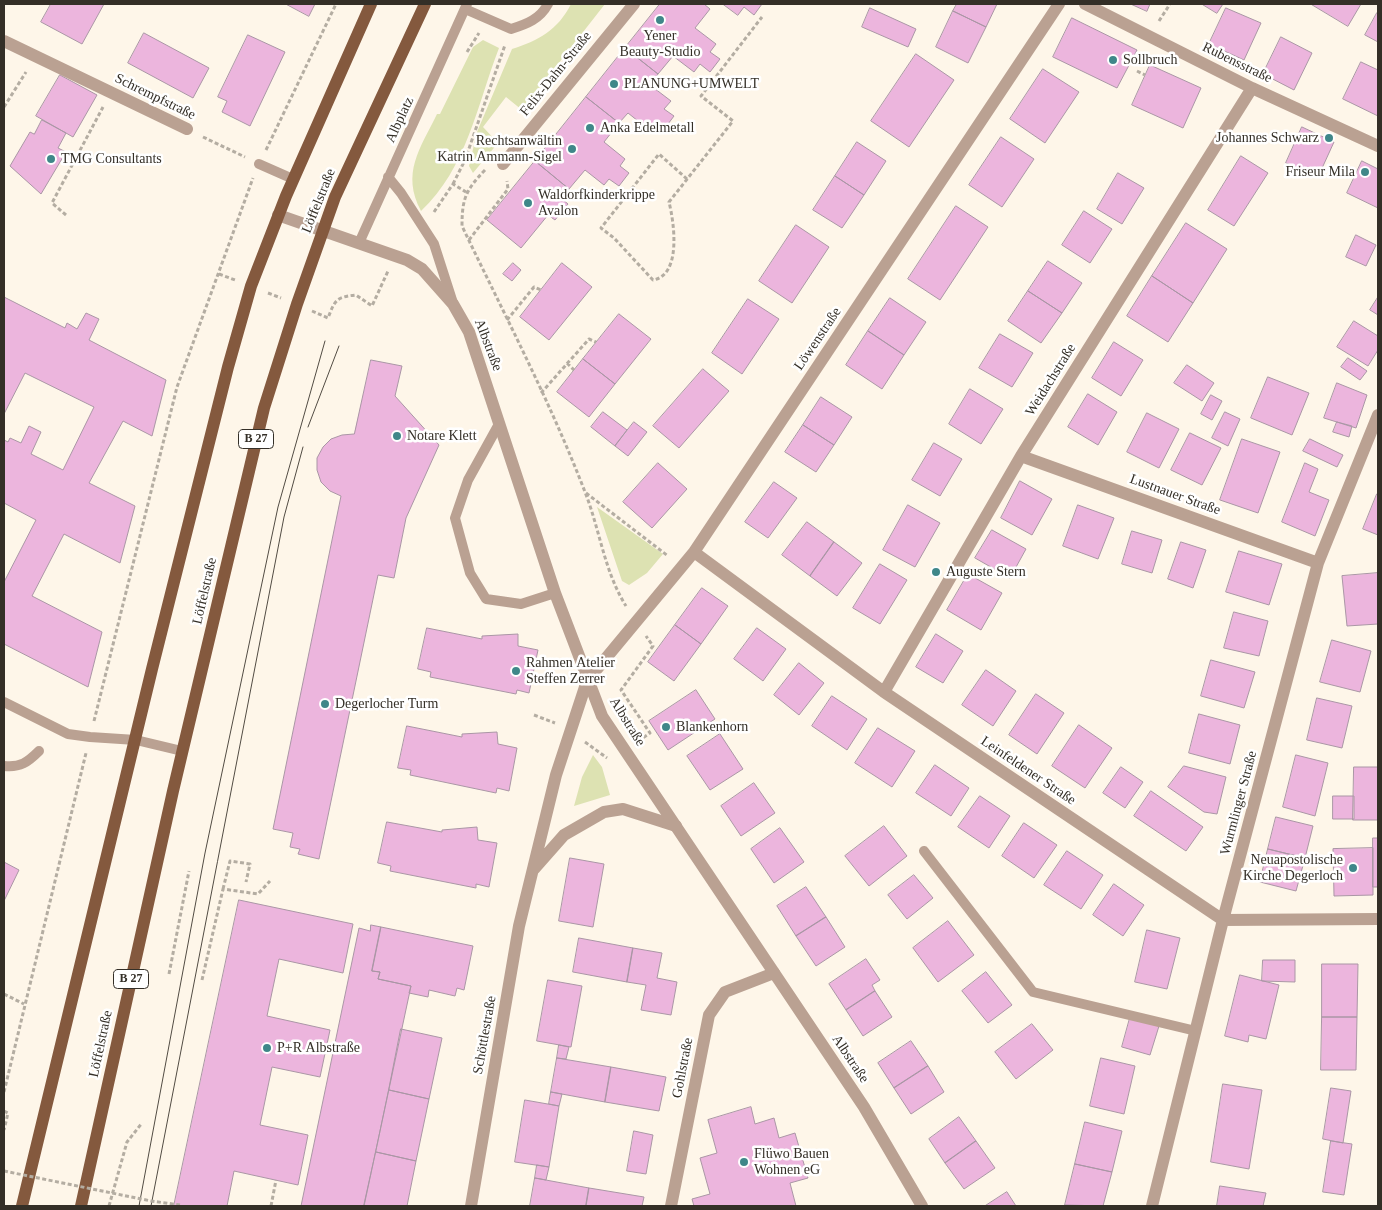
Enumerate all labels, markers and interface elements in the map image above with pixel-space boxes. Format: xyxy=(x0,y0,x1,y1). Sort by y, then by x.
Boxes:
marker: Yener Beauty-Studio xyxy=(654,14,666,26)
street label: Felix-Dahn-Straße xyxy=(517,28,595,120)
place label: Yener Beauty-Studio xyxy=(620,28,700,60)
street label: Rubensstraße xyxy=(1199,39,1275,87)
place label: Sollbruch xyxy=(1123,52,1177,68)
marker: Sollbruch xyxy=(1107,54,1119,66)
street label: Schrempfstraße xyxy=(112,70,198,124)
place label: PLANUNG+UMWELT xyxy=(624,76,759,92)
marker: PLANUNG+UMWELT xyxy=(608,78,620,90)
street label: Albplatz xyxy=(382,95,418,145)
place label: Anka Edelmetall xyxy=(600,120,694,136)
marker: Anka Edelmetall xyxy=(584,122,596,134)
place label: Johannes Schwarz xyxy=(1216,130,1319,146)
marker: Johannes Schwarz xyxy=(1323,132,1335,144)
place label: Rechtsanwältin Katrin Ammann-Sigel xyxy=(437,133,562,166)
marker: Rechtsanwältin Katrin Ammann-Sigel xyxy=(566,143,578,155)
place label: TMG Consultants xyxy=(61,151,162,167)
marker: TMG Consultants xyxy=(45,153,57,165)
place label: Friseur Mila xyxy=(1285,164,1355,180)
street label: Löffelstraße xyxy=(298,166,340,236)
marker: Friseur Mila xyxy=(1359,166,1371,178)
place label: Waldorfkinderkrippe Avalon xyxy=(538,187,655,220)
marker: Waldorfkinderkrippe Avalon xyxy=(522,197,534,209)
street label: Löwenstraße xyxy=(791,304,845,374)
street label: Albstraße xyxy=(470,317,506,373)
street label: Weidachstraße xyxy=(1022,341,1080,419)
place label: Notare Klett xyxy=(407,428,477,444)
road number: B 27 xyxy=(238,429,274,448)
marker: Notare Klett xyxy=(391,430,403,442)
street label: Lustnauer Straße xyxy=(1127,471,1223,519)
street label: Löffelstraße xyxy=(189,556,221,626)
place label: Auguste Stern xyxy=(946,564,1026,580)
marker: Auguste Stern xyxy=(930,566,942,578)
place label: Rahmen Atelier Steffen Zerrer xyxy=(526,655,615,688)
marker: Rahmen Atelier Steffen Zerrer xyxy=(510,665,522,677)
street label: Albstraße xyxy=(605,694,649,750)
place label: Degerlocher Turm xyxy=(335,696,438,712)
marker: Degerlocher Turm xyxy=(319,698,331,710)
place label: Blankenhorn xyxy=(676,719,748,735)
marker: Blankenhorn xyxy=(660,721,672,733)
street label: Leinfeldener Straße xyxy=(977,733,1079,809)
street label: Wurmlinger Straße xyxy=(1217,749,1261,857)
place label: Neuapostolische Kirche Degerloch xyxy=(1243,852,1343,884)
marker: Neuapostolische Kirche Degerloch xyxy=(1347,862,1359,874)
road number: B 27 xyxy=(114,970,148,989)
street label: Schöttlestraße xyxy=(470,994,500,1076)
street label: Löffelstraße xyxy=(86,1009,116,1079)
street label: Albstraße xyxy=(828,1032,872,1086)
street label: Gohlstraße xyxy=(669,1036,697,1100)
place label: P+R Albstraße xyxy=(277,1040,360,1056)
marker: P+R Albstraße xyxy=(261,1042,273,1054)
place label: Flüwo Bauen Wohnen eG xyxy=(754,1146,829,1178)
marker: Flüwo Bauen Wohnen eG xyxy=(738,1156,750,1168)

